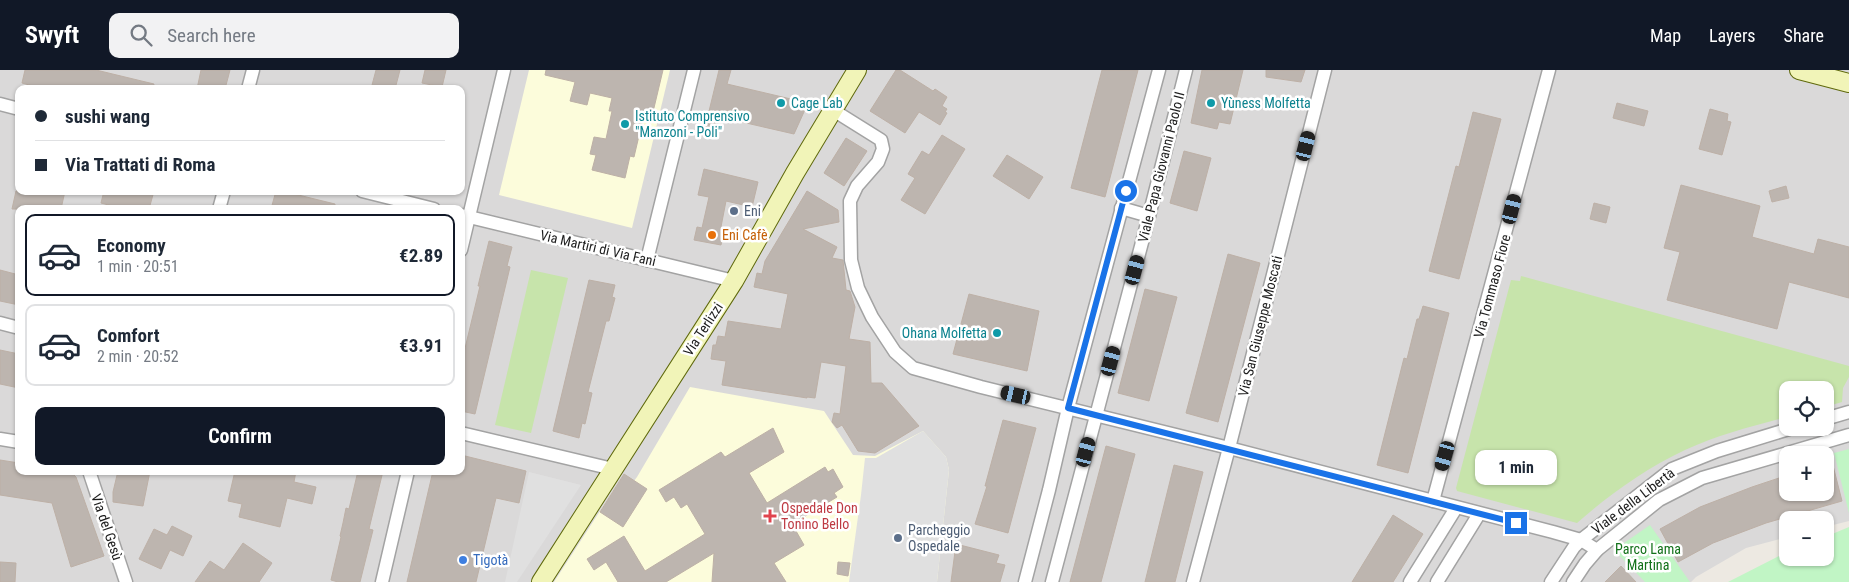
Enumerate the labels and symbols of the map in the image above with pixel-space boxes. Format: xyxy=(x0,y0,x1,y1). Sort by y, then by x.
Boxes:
street label: Viale Papa Giovanni Paolo II xyxy=(1135,90,1187,244)
place label: Cage Lab xyxy=(791,95,843,111)
place label: Yùness Molfetta xyxy=(1221,95,1311,111)
marker: Cage Lab xyxy=(775,97,787,109)
marker: Yùness Molfetta xyxy=(1205,97,1217,109)
place label: Istituto Comprensivo "Manzoni - Poli" xyxy=(635,108,750,140)
marker: Istituto Comprensivo "Manzoni - Poli" xyxy=(619,118,631,130)
car xyxy=(1295,130,1316,162)
route start xyxy=(1115,180,1137,202)
car xyxy=(1501,193,1522,225)
place label: Eni xyxy=(744,203,761,219)
marker: Eni xyxy=(728,205,740,217)
street label: Via Martiri di Via Fani xyxy=(538,227,658,269)
place label: Eni Cafè xyxy=(722,227,768,243)
marker: Eni Cafè xyxy=(706,229,718,241)
street label: Via Tommaso Fiore xyxy=(1470,232,1514,339)
car xyxy=(1123,254,1146,286)
street label: Via San Giuseppe Moscati xyxy=(1235,254,1285,398)
street label: Via Terlizzi xyxy=(680,299,726,359)
place label: Ohana Molfetta xyxy=(902,325,987,341)
marker: Ohana Molfetta xyxy=(991,327,1003,339)
car xyxy=(1099,345,1122,377)
car xyxy=(999,384,1032,406)
car xyxy=(1074,436,1097,468)
car xyxy=(1433,440,1456,472)
callout: 1 min xyxy=(1475,450,1557,486)
street label: Viale della Libertà xyxy=(1588,465,1678,537)
street label: Via del Gesù xyxy=(88,492,126,562)
place label: Ospedale Don Tonino Bello xyxy=(781,500,858,532)
marker: Ospedale Don Tonino Bello xyxy=(763,509,777,523)
route end xyxy=(1505,512,1527,534)
place label: Parcheggio Ospedale xyxy=(908,522,970,554)
marker: Parcheggio Ospedale xyxy=(892,532,904,544)
park label: Parco Lama Martina xyxy=(1615,541,1681,573)
place label: Tigotà xyxy=(473,552,508,568)
marker: Tigotà xyxy=(457,554,469,566)

